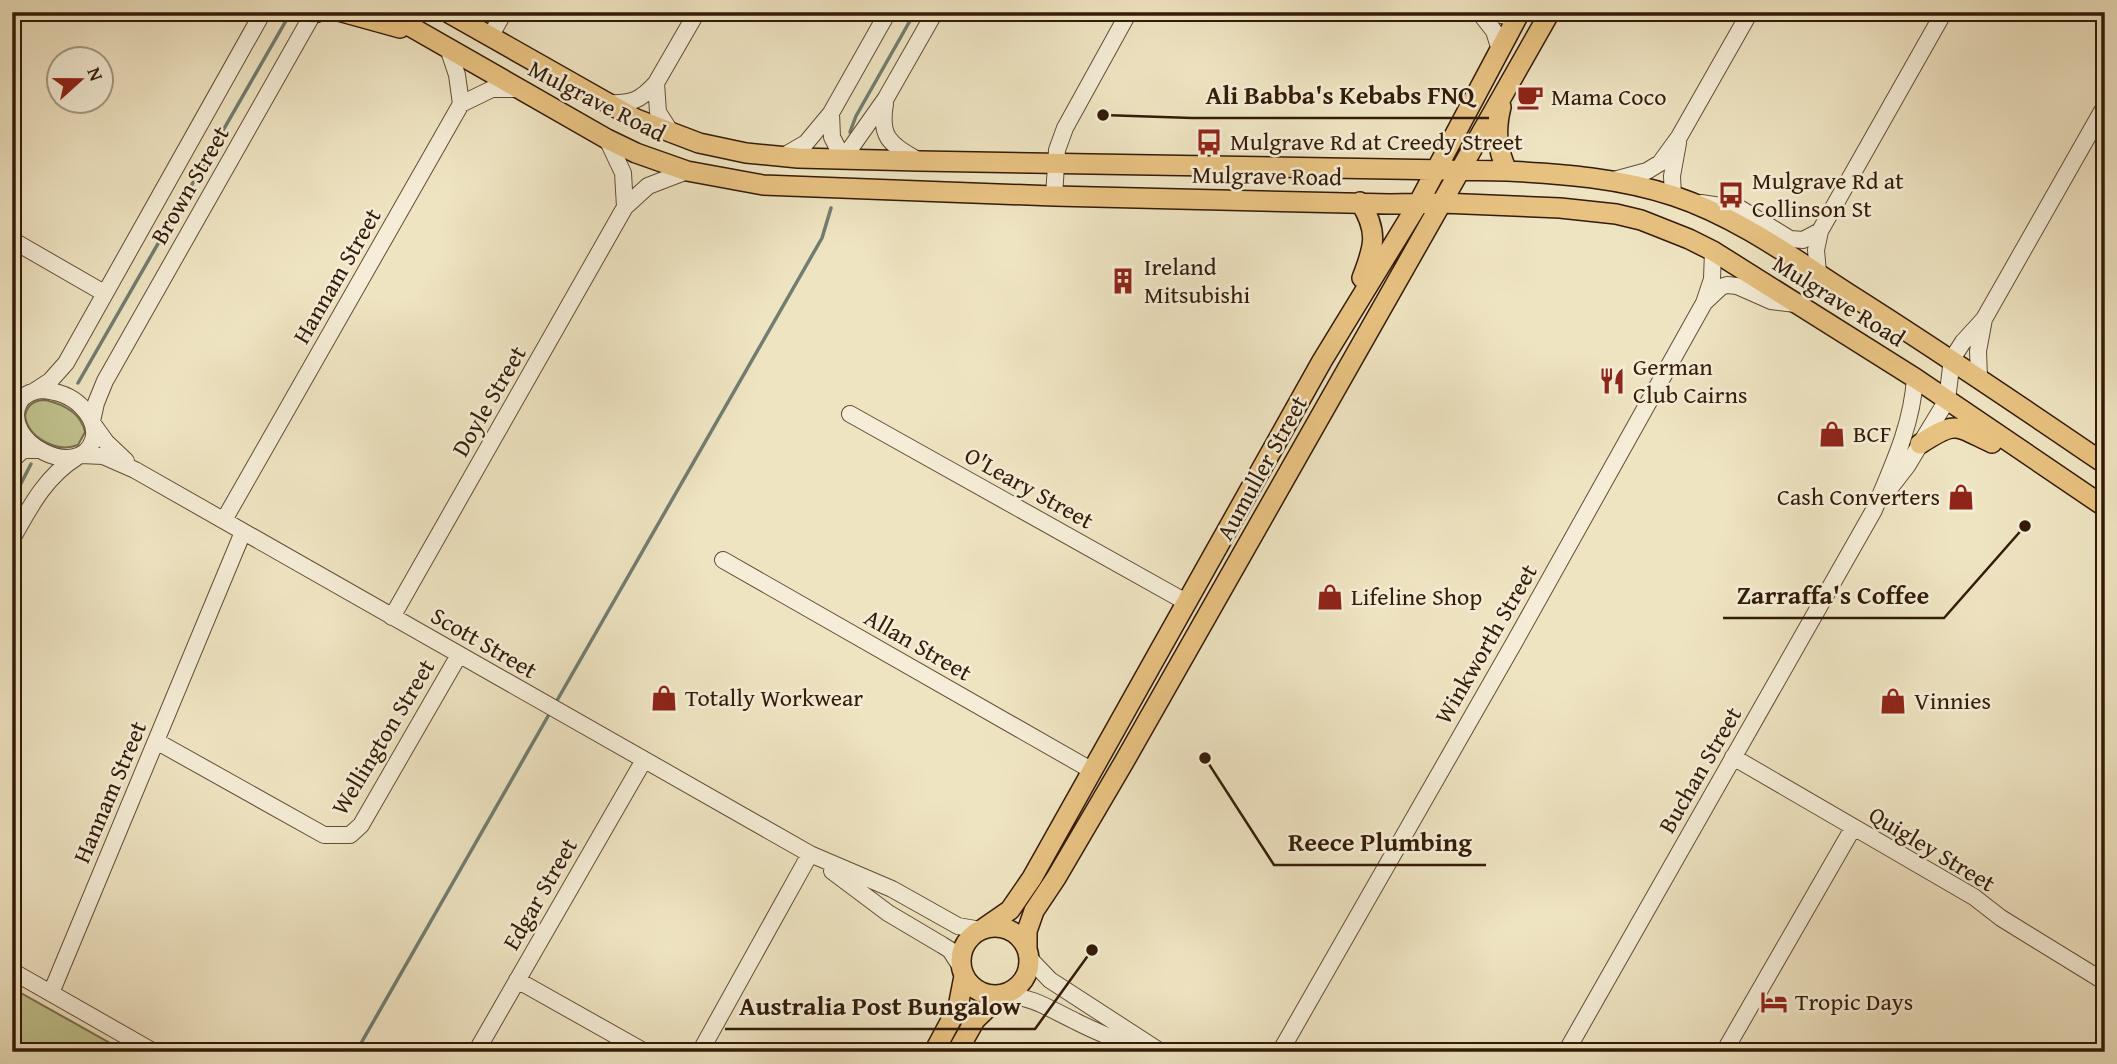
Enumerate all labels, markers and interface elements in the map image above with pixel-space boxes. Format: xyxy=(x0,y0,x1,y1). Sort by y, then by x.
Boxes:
north arrow xyxy=(46,46,116,116)
street label: Mulgrave Road xyxy=(522,51,672,150)
text: N xyxy=(81,63,111,85)
callout: Ali Babba's Kebabs FNQ xyxy=(1192,71,1489,118)
text: Ali Babba's Kebabs FNQ xyxy=(1206,75,1477,114)
place label: Mama Coco xyxy=(1551,79,1666,114)
cafe icon: Mama Coco xyxy=(1515,82,1545,112)
street label: Brown Street xyxy=(142,119,238,250)
place label: Mulgrave Rd at Creedy Street xyxy=(1230,124,1523,159)
bus stop icon: Mulgrave Rd at Creedy Street xyxy=(1194,127,1224,157)
street label: Mulgrave Road xyxy=(1192,157,1343,194)
place label: Mulgrave Rd at Collinson St xyxy=(1752,163,1904,226)
bus stop icon: Mulgrave Rd at Collinson St xyxy=(1716,180,1746,210)
street label: Hannam Street xyxy=(284,201,390,350)
street label: Mulgrave Road xyxy=(1766,246,1912,355)
place label: Ireland Mitsubishi xyxy=(1144,249,1251,312)
building icon: Ireland Mitsubishi xyxy=(1108,266,1138,296)
street label: Doyle Street xyxy=(443,338,535,463)
place label: German Club Cairns xyxy=(1633,349,1748,412)
restaurant icon: German Club Cairns xyxy=(1597,366,1627,396)
street label: Aumuller Street xyxy=(1207,389,1316,547)
place label: BCF xyxy=(1853,416,1891,451)
shop icon: BCF xyxy=(1817,419,1847,449)
street label: O'Leary Street xyxy=(958,438,1101,538)
place label: Cash Converters xyxy=(1777,479,1940,514)
shop icon: Cash Converters xyxy=(1946,482,1976,512)
street label: Winkworth Street xyxy=(1426,557,1546,730)
callout: Zarraffa's Coffee xyxy=(1723,571,1944,618)
text: Zarraffa's Coffee xyxy=(1737,575,1929,614)
place label: Lifeline Shop xyxy=(1351,579,1482,614)
shop icon: Lifeline Shop xyxy=(1315,582,1345,612)
street label: Scott Street xyxy=(425,598,544,687)
street label: Allan Street xyxy=(858,600,979,690)
street label: Wellington Street xyxy=(322,652,443,821)
place label: Totally Workwear xyxy=(685,680,863,715)
shop icon: Totally Workwear xyxy=(649,683,679,713)
place label: Vinnies xyxy=(1914,683,1991,718)
shop icon: Vinnies xyxy=(1878,686,1908,716)
street label: Buchan Street xyxy=(1649,699,1750,840)
street label: Hannam Street xyxy=(64,715,155,868)
street label: Quigley Street xyxy=(1862,797,2003,900)
callout: Reece Plumbing xyxy=(1274,818,1486,865)
text: Reece Plumbing xyxy=(1288,822,1472,861)
street label: Edgar Street xyxy=(493,831,586,956)
callout: Australia Post Bungalow xyxy=(725,982,1035,1029)
place label: Tropic Days xyxy=(1795,984,1913,1019)
text: Australia Post Bungalow xyxy=(739,986,1021,1025)
hotel icon: Tropic Days xyxy=(1759,987,1789,1017)

